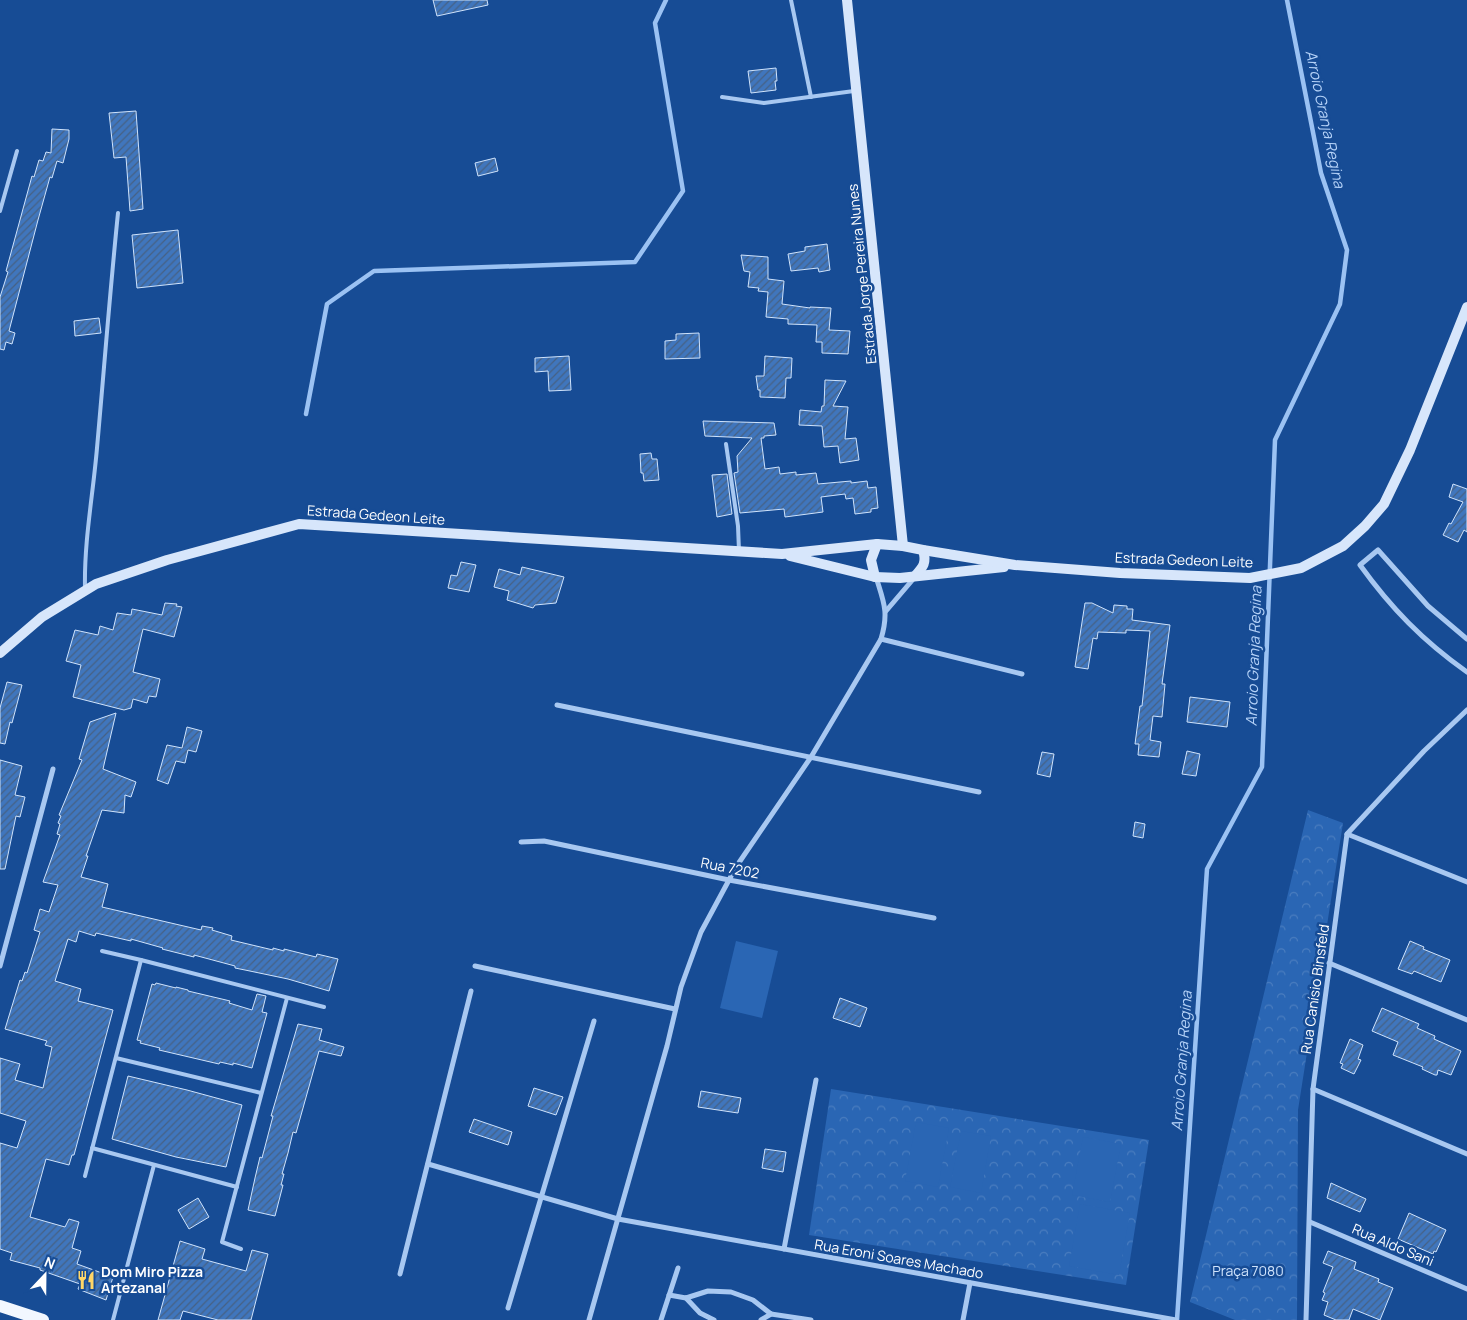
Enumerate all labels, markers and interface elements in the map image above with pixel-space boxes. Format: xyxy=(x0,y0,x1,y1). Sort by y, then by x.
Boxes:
water label: Arroio Granja Regina xyxy=(1301,48,1350,190)
street label: Estrada Jorge Pereira Nunes xyxy=(843,183,880,365)
street label: Estrada Gedeon Leite xyxy=(306,500,446,529)
street label: Estrada Gedeon Leite xyxy=(1115,548,1254,571)
water label: Arroio Granja Regina xyxy=(1241,585,1266,726)
street label: Rua 7202 xyxy=(699,853,761,882)
street label: Rua Canísio Binsfeld xyxy=(1296,923,1333,1055)
water label: Arroio Granja Regina xyxy=(1166,990,1197,1132)
street label: Rua Aldo Sani xyxy=(1349,1219,1437,1270)
street label: Rua Eroni Soares Machado xyxy=(813,1234,985,1283)
north arrow xyxy=(20,1250,70,1300)
text: N xyxy=(42,1252,58,1273)
park label: Praça 7080 xyxy=(1212,1261,1284,1280)
place label: Dom Miro Pizza Artezanal xyxy=(101,1262,203,1297)
restaurant icon: Dom Miro Pizza Artezanal xyxy=(75,1269,97,1291)

